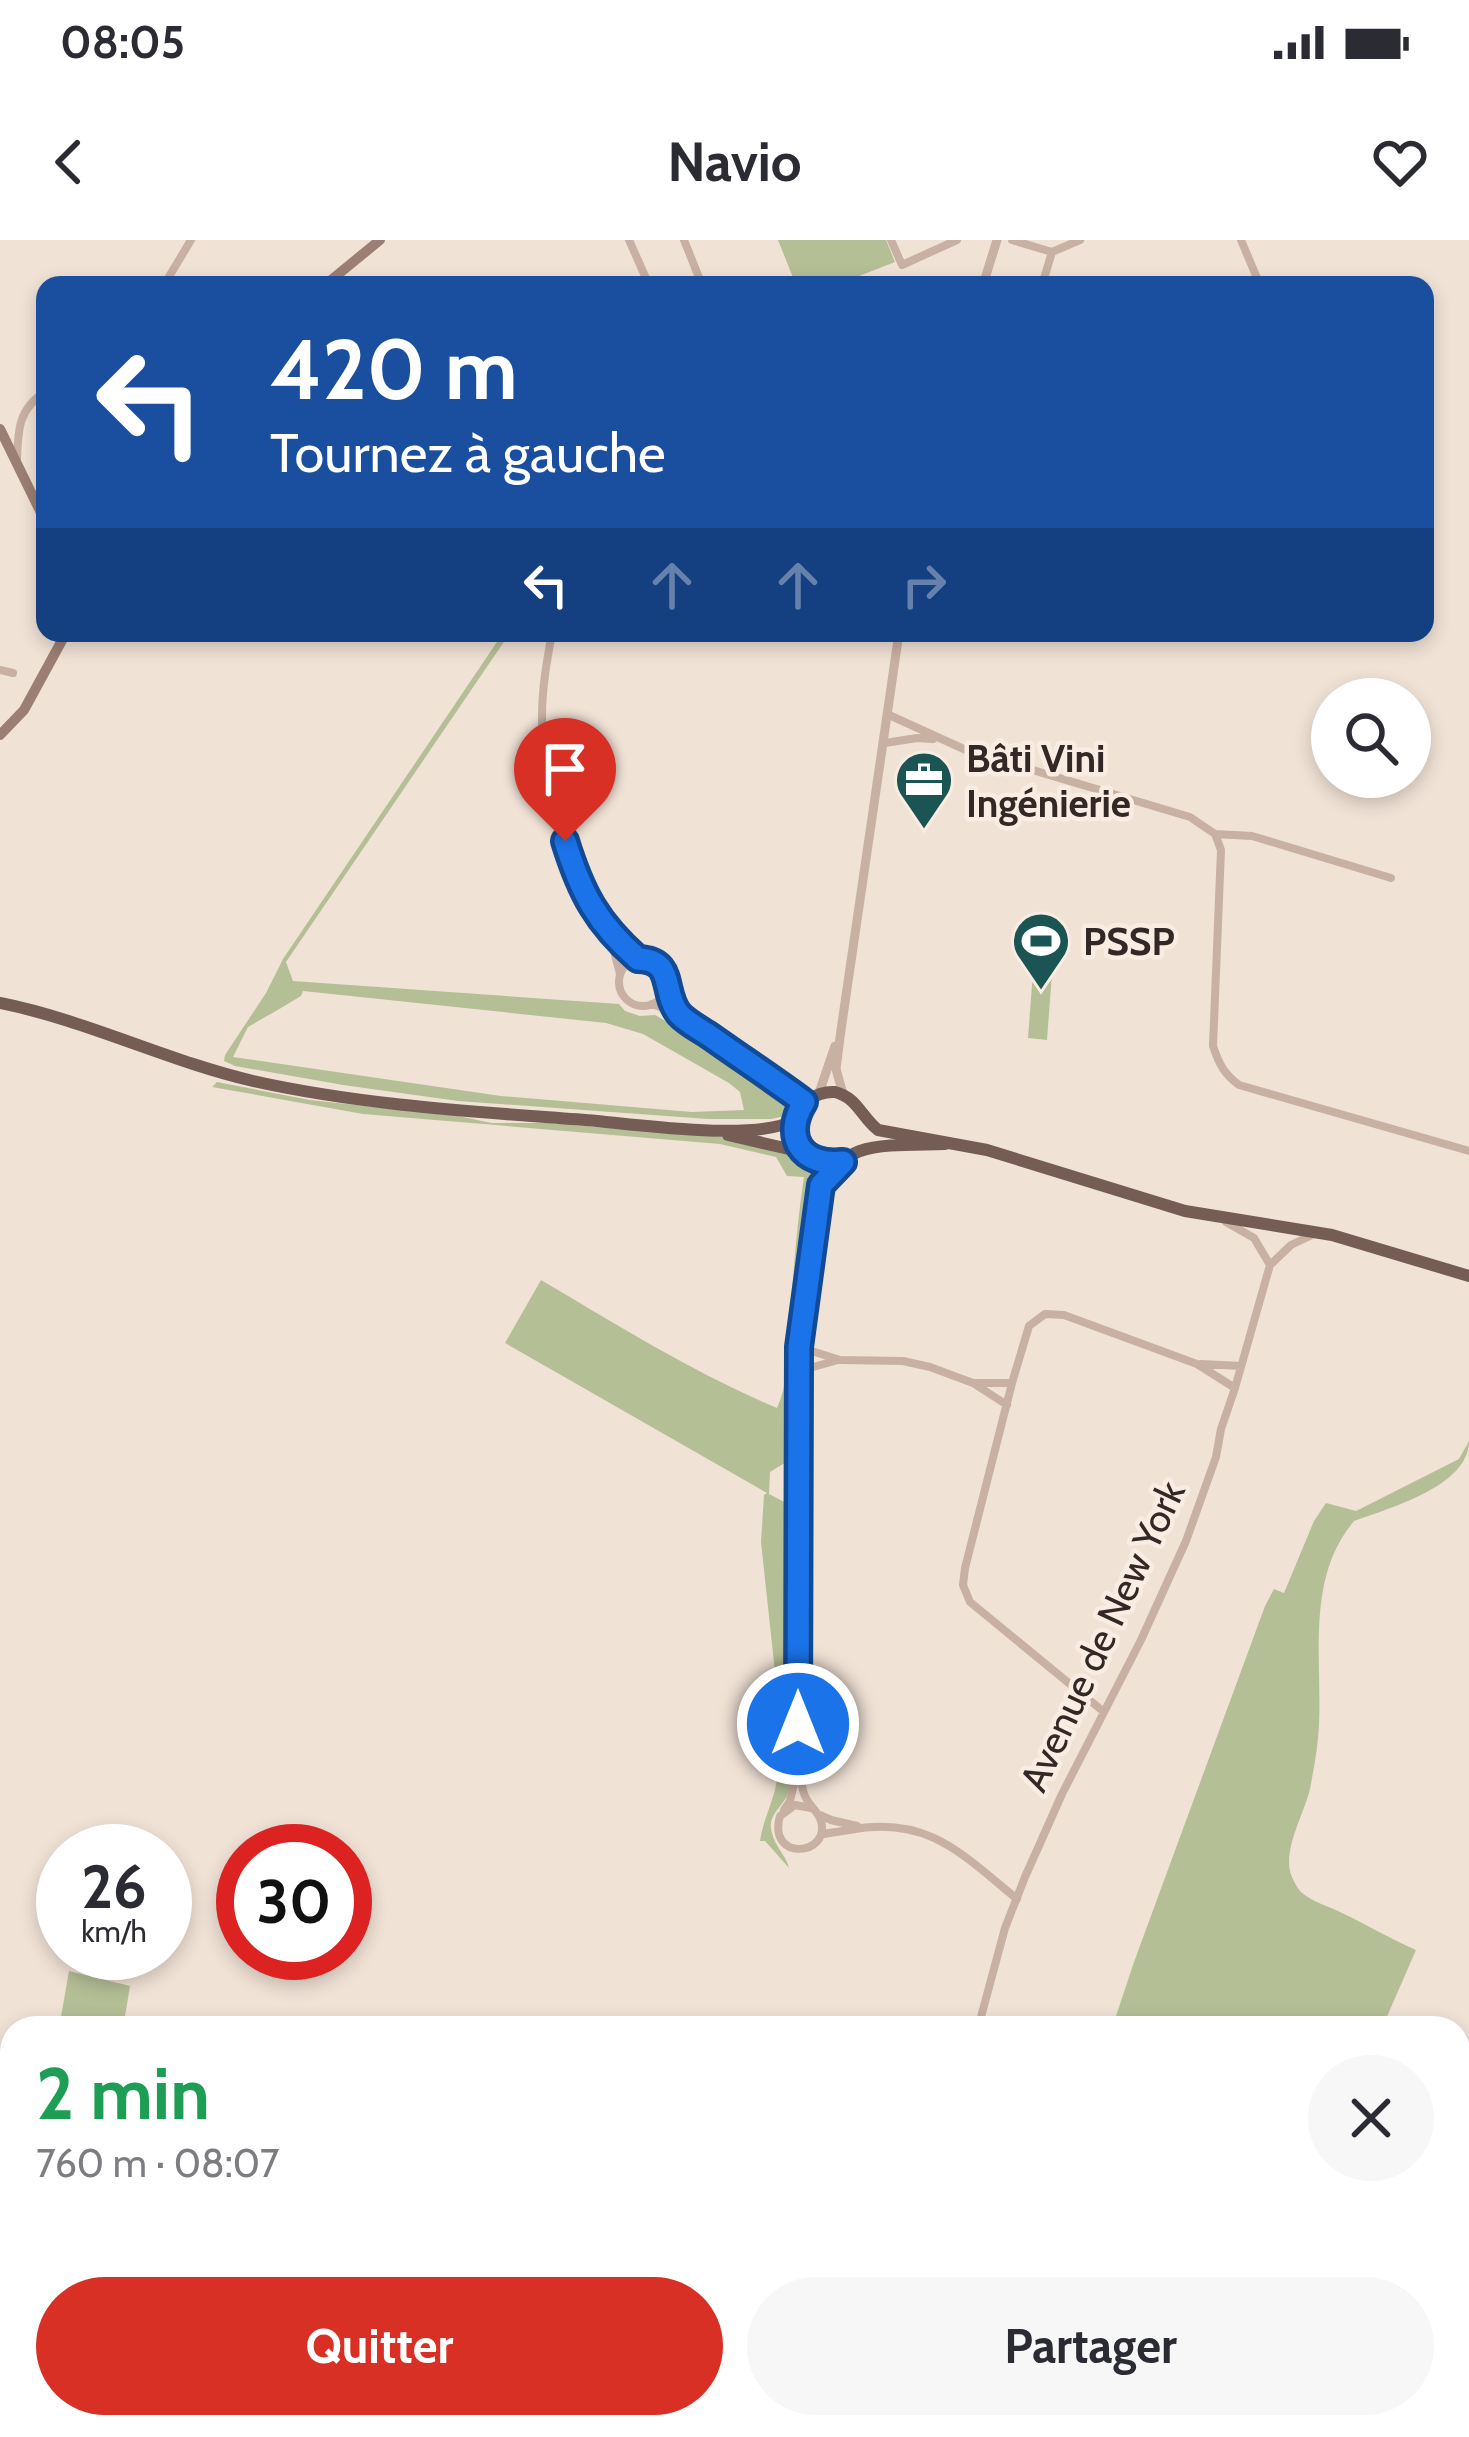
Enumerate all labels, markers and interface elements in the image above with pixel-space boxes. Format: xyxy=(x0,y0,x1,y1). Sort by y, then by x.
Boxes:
text: 08:05 xyxy=(60,15,185,69)
icon: back xyxy=(36,129,102,195)
text: Navio xyxy=(667,129,802,195)
icon: heart xyxy=(1367,129,1433,195)
text: 420 m xyxy=(270,318,518,420)
icon: left xyxy=(72,324,228,480)
text: Tournez à gauche xyxy=(270,420,666,486)
icon: left xyxy=(513,552,579,618)
icon: ahead xyxy=(639,552,705,618)
icon: ahead xyxy=(765,552,831,618)
icon: right xyxy=(891,552,957,618)
map controls xyxy=(1311,678,1431,798)
button: search xyxy=(1311,678,1431,798)
pin xyxy=(514,718,616,841)
place label: Bâti Vini Ingénierie xyxy=(966,734,1131,827)
icon: arrive xyxy=(532,736,598,802)
office icon: Bâti Vini Ingénierie xyxy=(893,749,955,831)
sports icon: PSSP xyxy=(1010,910,1072,992)
place label: PSSP xyxy=(1083,917,1175,965)
street label: Avenue de New York xyxy=(1009,1473,1195,1799)
position arrow xyxy=(735,1661,861,1787)
speed limit sign: 30 xyxy=(216,1824,372,1980)
text: 26 xyxy=(81,1850,147,1923)
text: km/h xyxy=(81,1913,147,1950)
text: 2 min xyxy=(36,2050,210,2137)
button: close xyxy=(1308,2055,1434,2181)
text: 760 m · 08:07 xyxy=(36,2139,279,2187)
button: Quitter xyxy=(36,2277,723,2415)
button: Partager xyxy=(747,2277,1434,2415)

